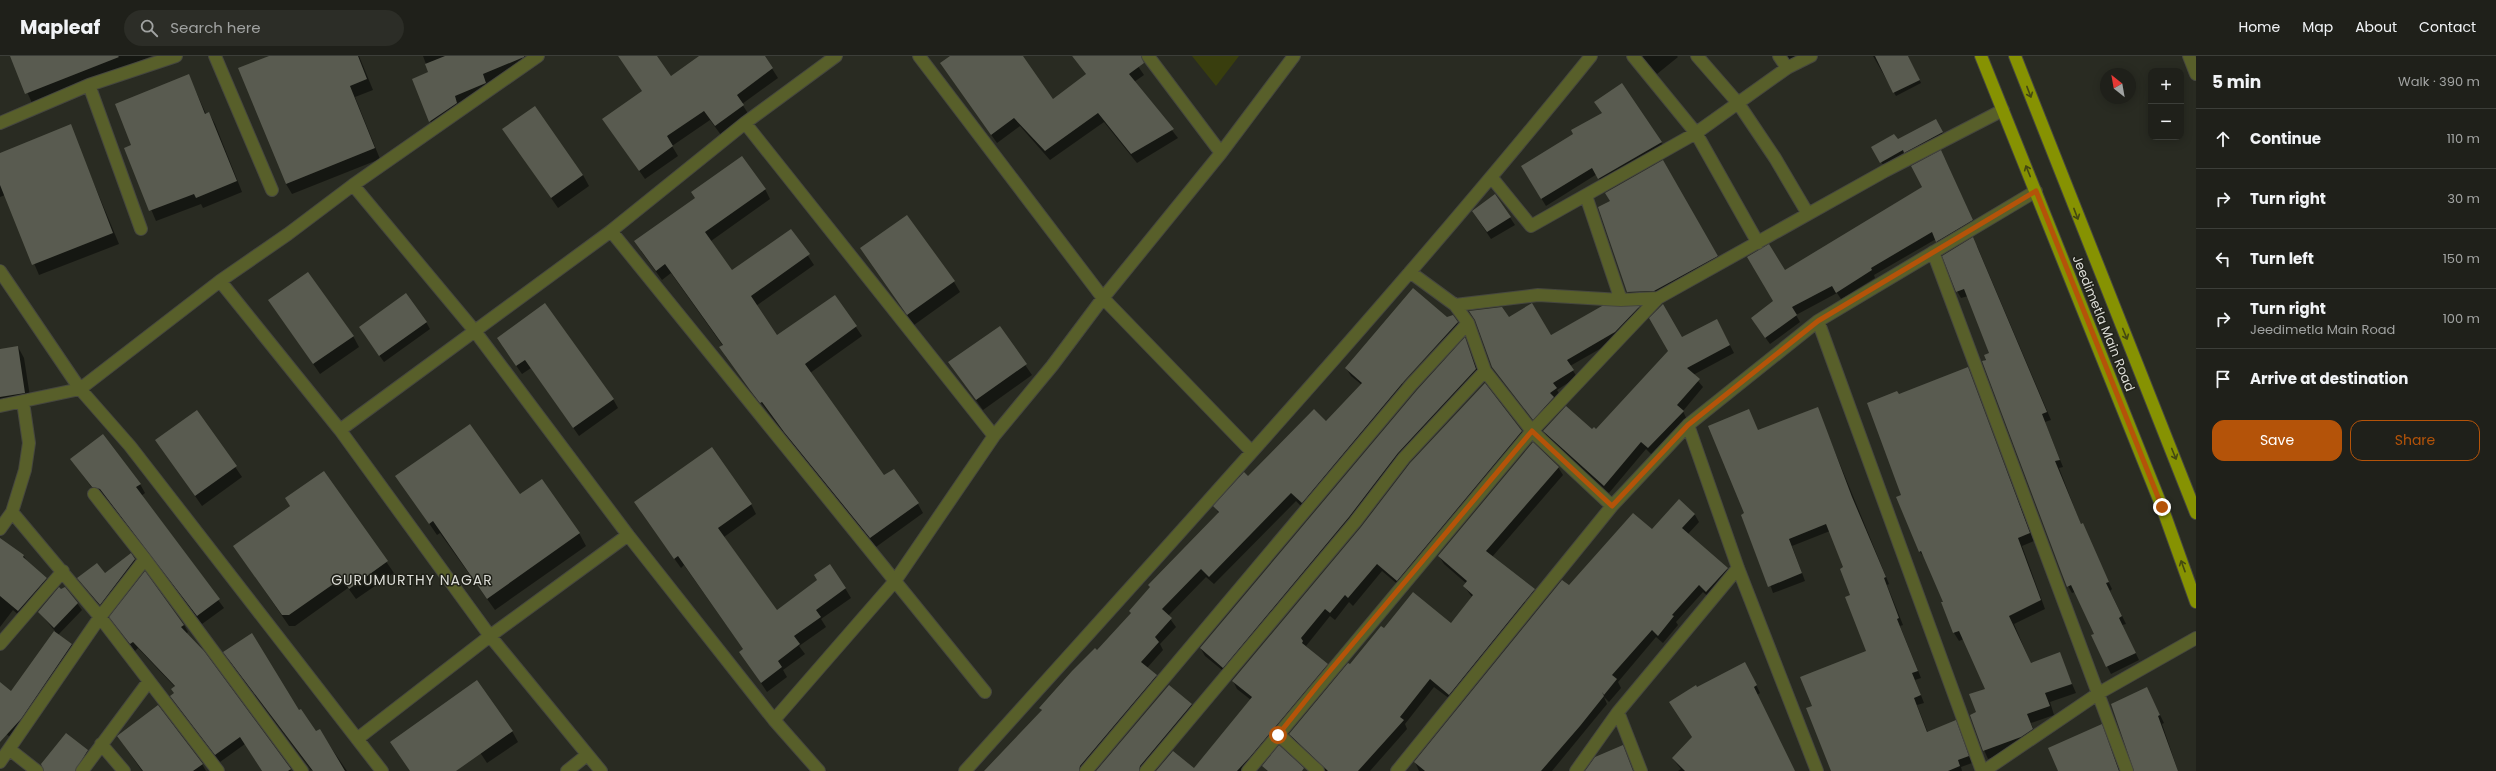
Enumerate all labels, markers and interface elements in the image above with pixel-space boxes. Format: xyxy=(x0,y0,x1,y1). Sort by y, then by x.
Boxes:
search box xyxy=(124,10,404,46)
text: Mapleaf xyxy=(20,14,100,41)
icon: search xyxy=(138,17,160,39)
text: Search here xyxy=(170,17,261,38)
text: Home xyxy=(2238,17,2280,37)
text: Map xyxy=(2302,17,2333,37)
text: About xyxy=(2355,17,2397,37)
text: Contact xyxy=(2419,17,2476,37)
north arrow xyxy=(2100,68,2136,104)
map controls xyxy=(2148,68,2184,140)
button: + xyxy=(2148,68,2184,104)
text: 5 min xyxy=(2212,70,2261,94)
text: Walk · 390 m xyxy=(2398,72,2480,91)
one-way arrow xyxy=(2025,86,2033,98)
button: − xyxy=(2148,104,2184,140)
icon: ahead xyxy=(2212,128,2234,150)
text: Continue xyxy=(2250,128,2321,149)
text: 110 m xyxy=(2447,129,2480,148)
one-way arrow xyxy=(2023,165,2031,177)
icon: right xyxy=(2212,188,2234,210)
text: Turn right xyxy=(2250,188,2326,209)
text: 30 m xyxy=(2447,189,2480,208)
one-way arrow xyxy=(2072,207,2080,219)
icon: left xyxy=(2212,248,2234,270)
text: Turn left xyxy=(2250,248,2314,269)
text: 150 m xyxy=(2443,249,2480,268)
street label: Jeedimetla Main Road xyxy=(2067,252,2140,394)
text: Turn right xyxy=(2250,298,2326,319)
icon: right xyxy=(2212,308,2234,330)
text: 100 m xyxy=(2443,309,2480,328)
text: Jeedimetla Main Road xyxy=(2250,320,2395,339)
one-way arrow xyxy=(2121,328,2129,340)
icon: arrive xyxy=(2212,368,2234,390)
text: Arrive at destination xyxy=(2250,368,2408,389)
button: Save xyxy=(2212,420,2342,461)
button: Share xyxy=(2350,420,2480,461)
one-way arrow xyxy=(2171,448,2178,460)
route end xyxy=(2153,498,2171,516)
one-way arrow xyxy=(2178,560,2186,572)
district label: GURUMURTHY NAGAR xyxy=(331,570,493,590)
route start xyxy=(1269,726,1287,744)

